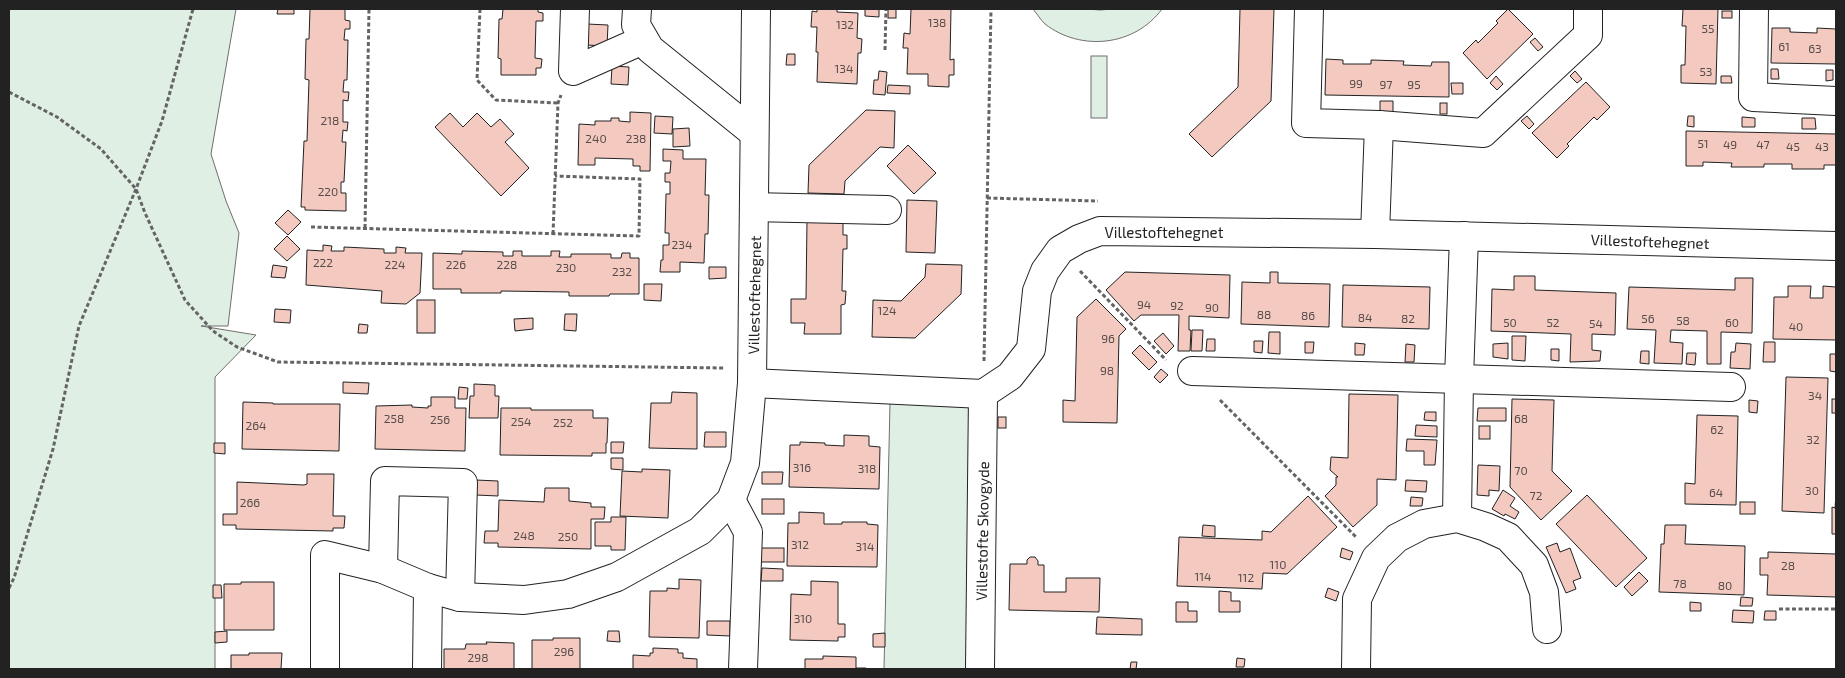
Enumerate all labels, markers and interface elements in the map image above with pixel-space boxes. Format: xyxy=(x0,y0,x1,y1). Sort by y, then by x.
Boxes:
house number: 138 xyxy=(928,15,946,29)
house number: 132 xyxy=(836,17,854,31)
house number: 55 xyxy=(1702,21,1714,35)
house number: 61 xyxy=(1778,39,1790,53)
house number: 63 xyxy=(1808,41,1822,55)
house number: 134 xyxy=(835,61,853,75)
house number: 53 xyxy=(1699,64,1713,78)
house number: 99 xyxy=(1349,76,1363,90)
house number: 97 xyxy=(1379,77,1393,91)
house number: 95 xyxy=(1407,77,1421,91)
house number: 218 xyxy=(321,113,339,127)
house number: 240 xyxy=(585,131,607,145)
house number: 238 xyxy=(626,131,646,145)
house number: 51 xyxy=(1697,136,1709,150)
house number: 49 xyxy=(1723,137,1737,151)
house number: 47 xyxy=(1756,137,1770,151)
house number: 45 xyxy=(1786,139,1800,153)
house number: 43 xyxy=(1815,139,1829,153)
house number: 220 xyxy=(318,184,338,198)
street label: Villestoftehegnet xyxy=(1105,223,1224,241)
street label: Villestoftehegnet xyxy=(1590,230,1710,252)
street label: Villestoftehegnet xyxy=(744,235,764,355)
house number: 234 xyxy=(672,237,692,251)
house number: 222 xyxy=(313,255,333,269)
house number: 224 xyxy=(385,257,405,271)
house number: 226 xyxy=(446,257,466,271)
house number: 228 xyxy=(497,257,517,271)
house number: 230 xyxy=(556,260,576,274)
house number: 232 xyxy=(612,264,632,278)
house number: 94 xyxy=(1137,297,1151,311)
house number: 92 xyxy=(1170,298,1184,312)
house number: 90 xyxy=(1205,300,1219,314)
house number: 124 xyxy=(878,303,896,317)
house number: 88 xyxy=(1257,307,1271,321)
house number: 86 xyxy=(1301,308,1315,322)
house number: 84 xyxy=(1358,310,1372,324)
house number: 82 xyxy=(1401,311,1415,325)
house number: 56 xyxy=(1641,311,1655,325)
house number: 58 xyxy=(1676,313,1690,327)
house number: 50 xyxy=(1503,315,1517,329)
house number: 52 xyxy=(1546,315,1560,329)
house number: 60 xyxy=(1725,315,1739,329)
house number: 54 xyxy=(1589,316,1603,330)
house number: 40 xyxy=(1789,319,1803,333)
house number: 96 xyxy=(1101,331,1115,345)
house number: 98 xyxy=(1100,363,1114,377)
house number: 34 xyxy=(1808,388,1822,402)
house number: 258 xyxy=(384,411,404,425)
house number: 68 xyxy=(1514,411,1528,425)
house number: 256 xyxy=(430,412,450,426)
house number: 254 xyxy=(511,414,531,428)
house number: 252 xyxy=(553,415,573,429)
house number: 264 xyxy=(246,418,267,432)
house number: 62 xyxy=(1710,422,1724,436)
house number: 32 xyxy=(1806,432,1820,446)
house number: 316 xyxy=(793,460,811,474)
house number: 318 xyxy=(858,461,876,475)
street label: Villestofte Skovgyde xyxy=(972,461,992,601)
house number: 70 xyxy=(1514,463,1528,477)
house number: 30 xyxy=(1805,483,1819,497)
house number: 64 xyxy=(1709,485,1723,499)
house number: 72 xyxy=(1530,488,1543,502)
house number: 266 xyxy=(240,495,260,509)
house number: 248 xyxy=(513,528,535,542)
house number: 250 xyxy=(558,529,578,543)
house number: 312 xyxy=(791,537,809,551)
house number: 314 xyxy=(856,539,874,553)
house number: 110 xyxy=(1270,557,1286,571)
house number: 28 xyxy=(1781,558,1795,572)
house number: 114 xyxy=(1195,569,1211,583)
house number: 112 xyxy=(1238,570,1254,584)
house number: 78 xyxy=(1673,576,1687,590)
house number: 80 xyxy=(1718,578,1732,592)
house number: 310 xyxy=(794,611,812,625)
house number: 296 xyxy=(554,644,574,658)
house number: 298 xyxy=(468,650,488,664)

